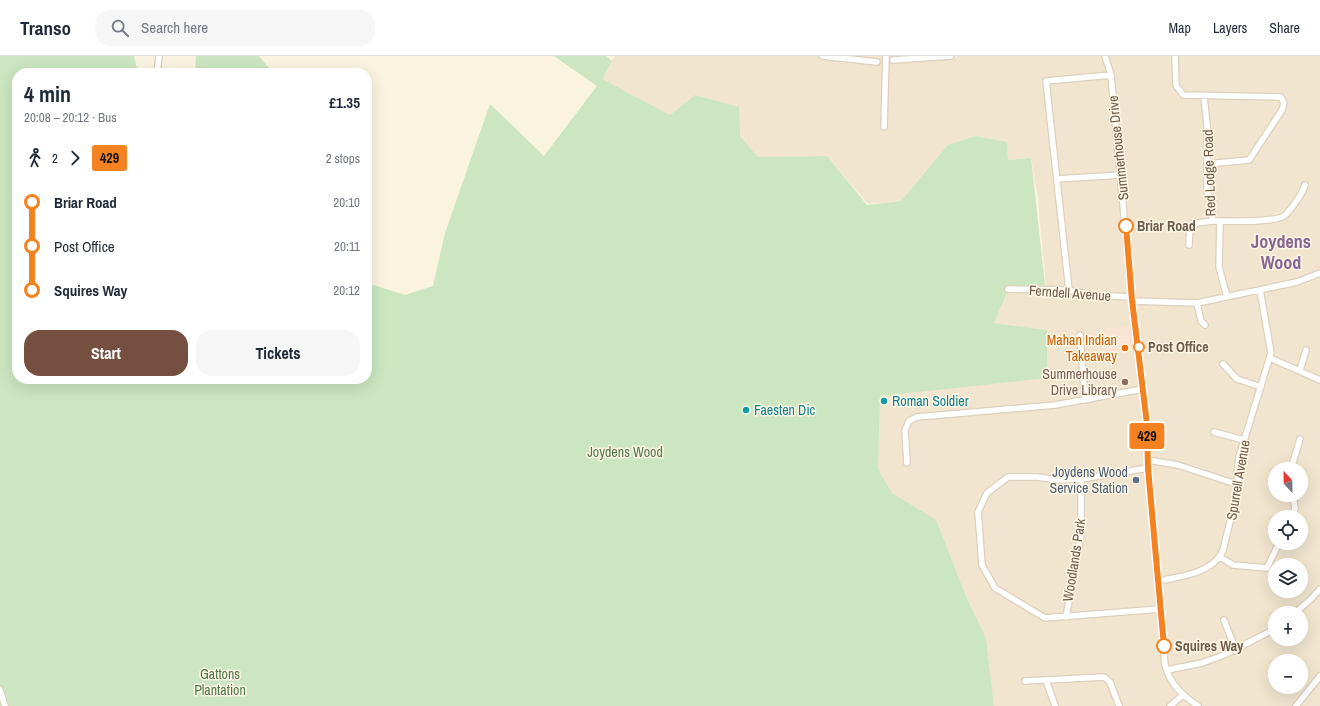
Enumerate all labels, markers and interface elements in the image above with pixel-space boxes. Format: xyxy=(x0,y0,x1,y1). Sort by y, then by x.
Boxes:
search box xyxy=(95,10,375,46)
text: Transo xyxy=(20,15,71,41)
icon: search xyxy=(109,17,131,39)
text: Search here xyxy=(141,17,208,38)
text: Map xyxy=(1169,19,1191,37)
text: Layers xyxy=(1213,19,1247,37)
text: Share xyxy=(1269,19,1300,37)
text: 4 min xyxy=(24,79,71,109)
text: £1.35 xyxy=(329,92,360,113)
street label: Summerhouse Drive xyxy=(1104,95,1132,201)
text: 20:08 – 20:12 · Bus xyxy=(24,109,116,126)
street label: Red Lodge Road xyxy=(1198,129,1220,217)
icon: walk xyxy=(24,147,46,169)
icon: forward xyxy=(64,147,86,169)
text: 429 xyxy=(100,149,119,167)
text: 2 xyxy=(52,150,58,167)
text: 2 stops xyxy=(326,150,360,167)
text: Briar Road xyxy=(54,192,117,213)
text: 20:10 xyxy=(333,194,360,211)
place label: Briar Road xyxy=(1137,217,1196,235)
marker: Briar Road xyxy=(1118,218,1134,234)
district label: Joydens Wood xyxy=(1251,229,1311,275)
text: Post Office xyxy=(54,236,115,257)
text: 20:11 xyxy=(334,238,360,255)
text: Squires Way xyxy=(54,280,127,301)
street label: Ferndell Avenue xyxy=(1028,281,1112,305)
text: 20:12 xyxy=(333,282,360,299)
button: Start xyxy=(24,330,188,376)
button: Tickets xyxy=(196,330,360,376)
place label: Mahan Indian Takeaway xyxy=(1047,331,1117,365)
place label: Post Office xyxy=(1148,338,1209,356)
marker: Post Office xyxy=(1133,341,1145,353)
marker: Mahan Indian Takeaway xyxy=(1120,343,1130,353)
place label: Summerhouse Drive Library xyxy=(1042,365,1117,399)
marker: Summerhouse Drive Library xyxy=(1120,377,1130,387)
place label: Roman Soldier xyxy=(892,392,969,410)
marker: Roman Soldier xyxy=(879,396,889,406)
place label: Faesten Dic xyxy=(754,401,816,419)
marker: Faesten Dic xyxy=(741,405,751,415)
line badge: 429 xyxy=(1124,423,1170,449)
text: 429 xyxy=(1137,427,1157,445)
street label: Spurrell Avenue xyxy=(1222,439,1254,521)
park label: Joydens Wood xyxy=(587,443,663,461)
north arrow xyxy=(1268,462,1308,502)
map controls xyxy=(1268,462,1308,694)
place label: Joydens Wood Service Station xyxy=(1050,463,1128,497)
marker: Joydens Wood Service Station xyxy=(1131,475,1141,485)
button: locate xyxy=(1268,510,1308,550)
street label: Woodlands Park xyxy=(1059,517,1090,603)
button: layers xyxy=(1268,558,1308,598)
button: + xyxy=(1268,606,1308,646)
place label: Squires Way xyxy=(1175,637,1244,655)
marker: Squires Way xyxy=(1156,638,1172,654)
button: − xyxy=(1268,654,1308,694)
park label: Gattons Plantation xyxy=(194,665,246,699)

